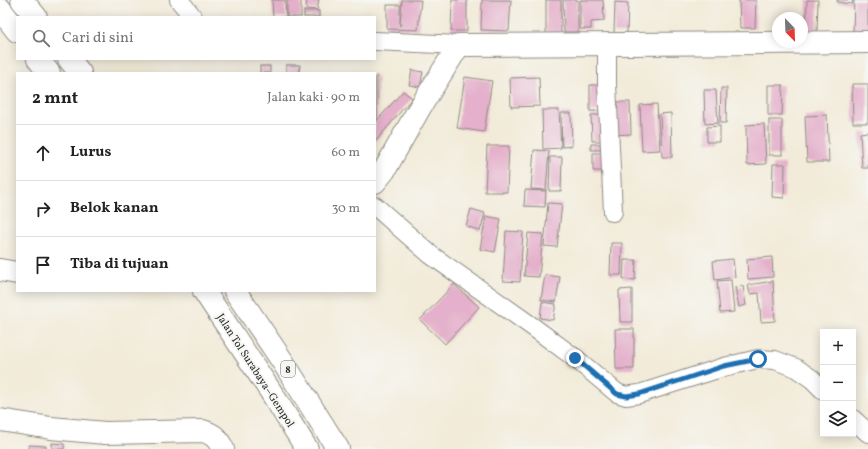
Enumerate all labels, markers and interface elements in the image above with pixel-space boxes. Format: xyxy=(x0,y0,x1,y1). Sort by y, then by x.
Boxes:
north arrow xyxy=(772,12,808,48)
search box xyxy=(16,16,376,60)
icon: search xyxy=(30,27,52,49)
text: Cari di sini xyxy=(62,28,133,49)
text: 2 mnt xyxy=(32,87,78,110)
text: Jalan kaki · 90 m xyxy=(267,89,360,107)
icon: ahead xyxy=(32,142,54,164)
text: Lurus xyxy=(70,142,111,163)
text: 60 m xyxy=(332,144,360,162)
icon: right xyxy=(32,198,54,220)
text: Belok kanan xyxy=(70,198,159,219)
text: 30 m xyxy=(332,200,360,218)
icon: arrive xyxy=(32,254,54,276)
text: Tiba di tujuan xyxy=(70,254,169,275)
street label: Jalan Tol Surabaya–Gempol xyxy=(212,311,297,431)
map controls xyxy=(820,329,856,437)
button: + xyxy=(820,329,856,365)
route end xyxy=(566,349,584,367)
route start xyxy=(749,350,767,368)
road number: 8 xyxy=(281,361,295,377)
button: − xyxy=(820,365,856,401)
button: layers xyxy=(820,401,856,437)

